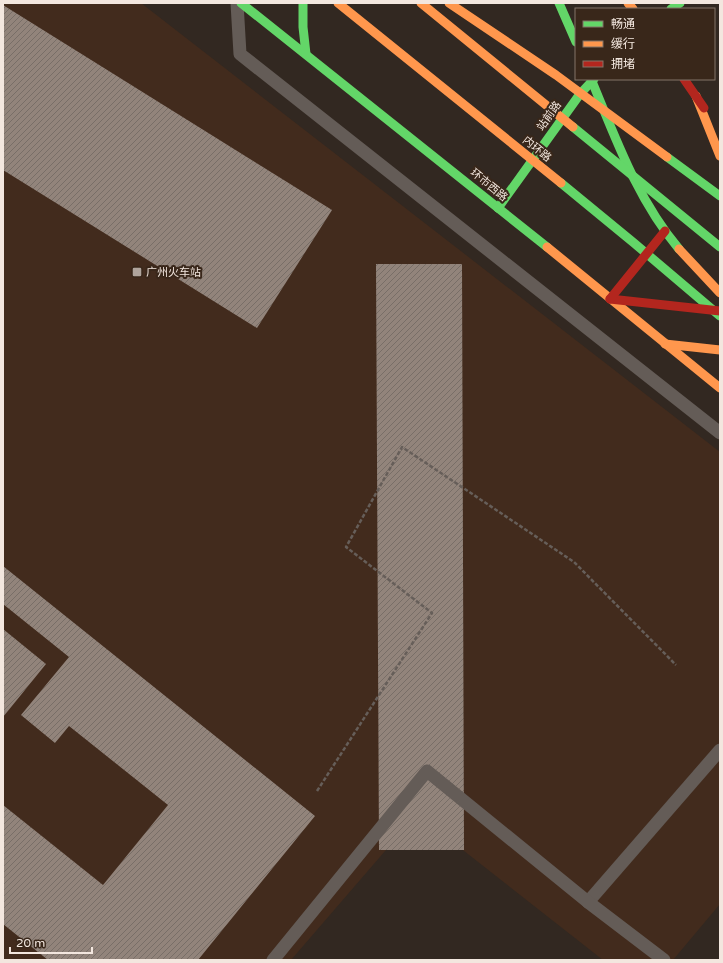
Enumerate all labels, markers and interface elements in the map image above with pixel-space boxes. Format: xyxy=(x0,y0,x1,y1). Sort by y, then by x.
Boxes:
legend xyxy=(575,8,715,80)
text: 畅通 xyxy=(611,17,635,31)
text: 缓行 xyxy=(611,37,635,51)
text: 拥堵 xyxy=(611,57,635,71)
street label: 站前路 xyxy=(534,99,564,133)
street label: 内环路 xyxy=(520,134,554,164)
street label: 环市西路 xyxy=(468,166,510,204)
marker: 广州火车站 xyxy=(131,266,143,278)
place label: 广州火车站 xyxy=(146,266,201,279)
scale bar xyxy=(10,929,92,955)
text: 20 m xyxy=(16,936,45,950)

